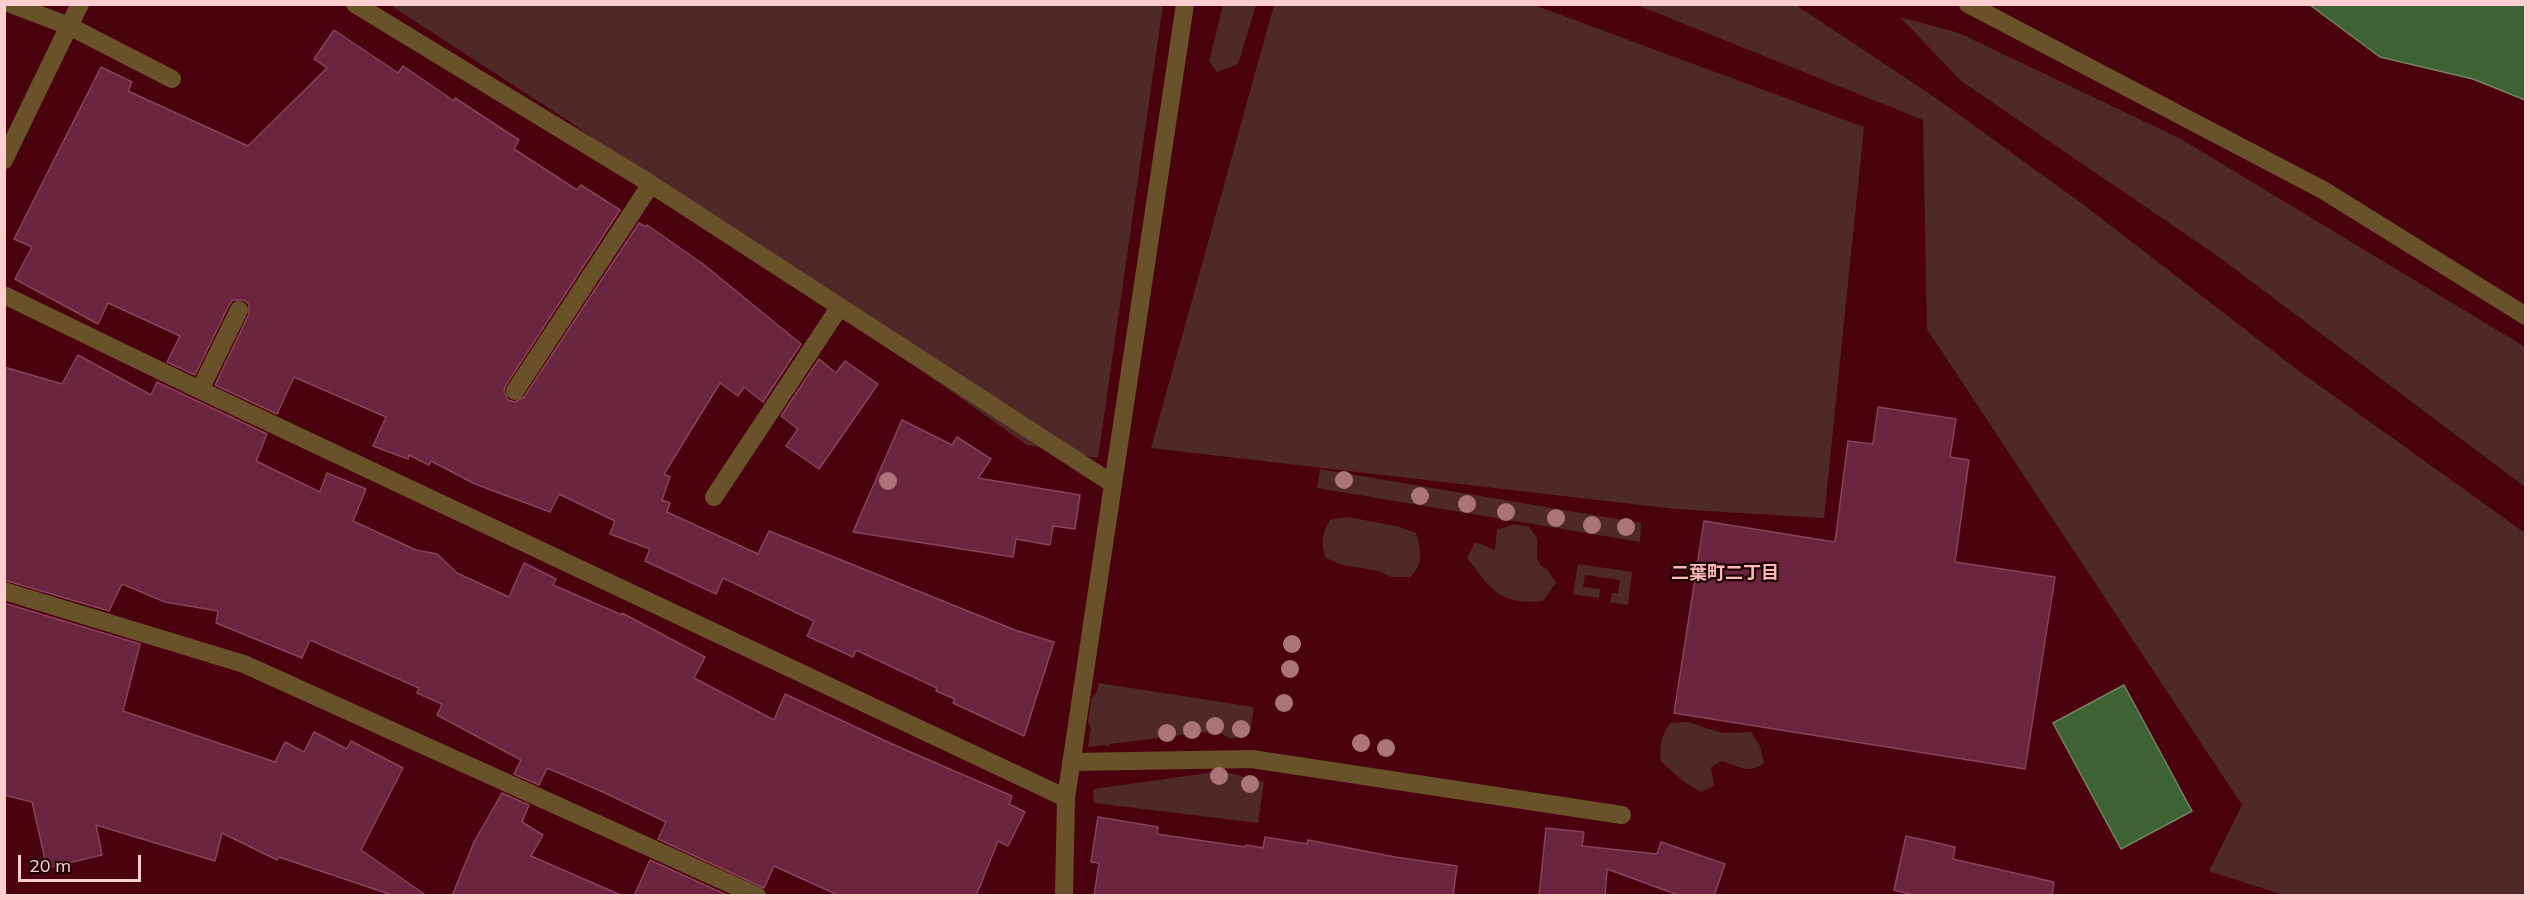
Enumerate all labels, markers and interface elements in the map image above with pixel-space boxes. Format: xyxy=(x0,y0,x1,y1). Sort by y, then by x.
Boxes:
district label: 二葉町二丁目 xyxy=(1671,563,1779,585)
scale bar xyxy=(21,843,144,881)
text: 20 m xyxy=(29,854,71,877)

